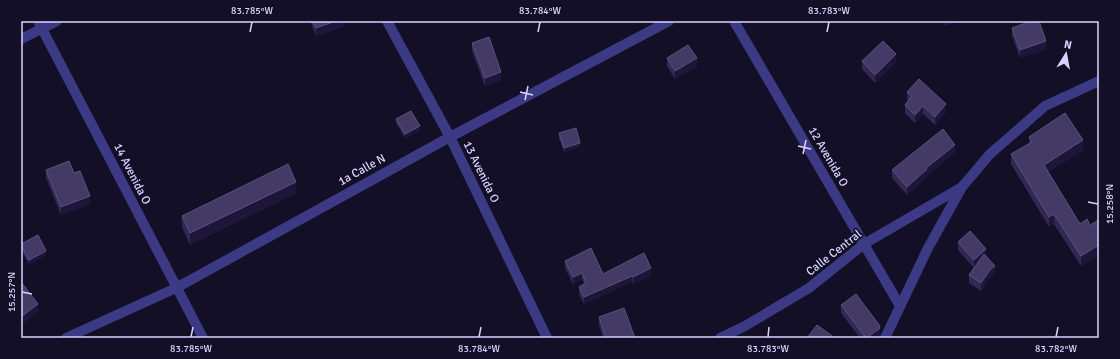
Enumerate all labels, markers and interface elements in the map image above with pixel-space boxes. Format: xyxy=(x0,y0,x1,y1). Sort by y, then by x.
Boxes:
text: 83.785°W xyxy=(231,5,273,17)
text: 83.784°W xyxy=(519,5,561,17)
text: 83.783°W xyxy=(808,5,850,17)
north arrow xyxy=(1046,34,1086,74)
text: N xyxy=(1063,38,1073,52)
street label: 12 Avenida O xyxy=(805,124,851,190)
street label: 13 Avenida O xyxy=(460,139,502,205)
street label: 14 Avenida O xyxy=(110,141,154,207)
street label: 1a Calle N xyxy=(336,151,388,189)
text: 15.258°N xyxy=(1104,184,1116,224)
street label: Calle Central xyxy=(803,226,865,279)
text: 15.257°N xyxy=(6,272,18,312)
text: 83.785°W xyxy=(170,343,212,355)
text: 83.784°W xyxy=(458,343,500,355)
text: 83.783°W xyxy=(747,343,789,355)
text: 83.782°W xyxy=(1035,343,1077,355)

